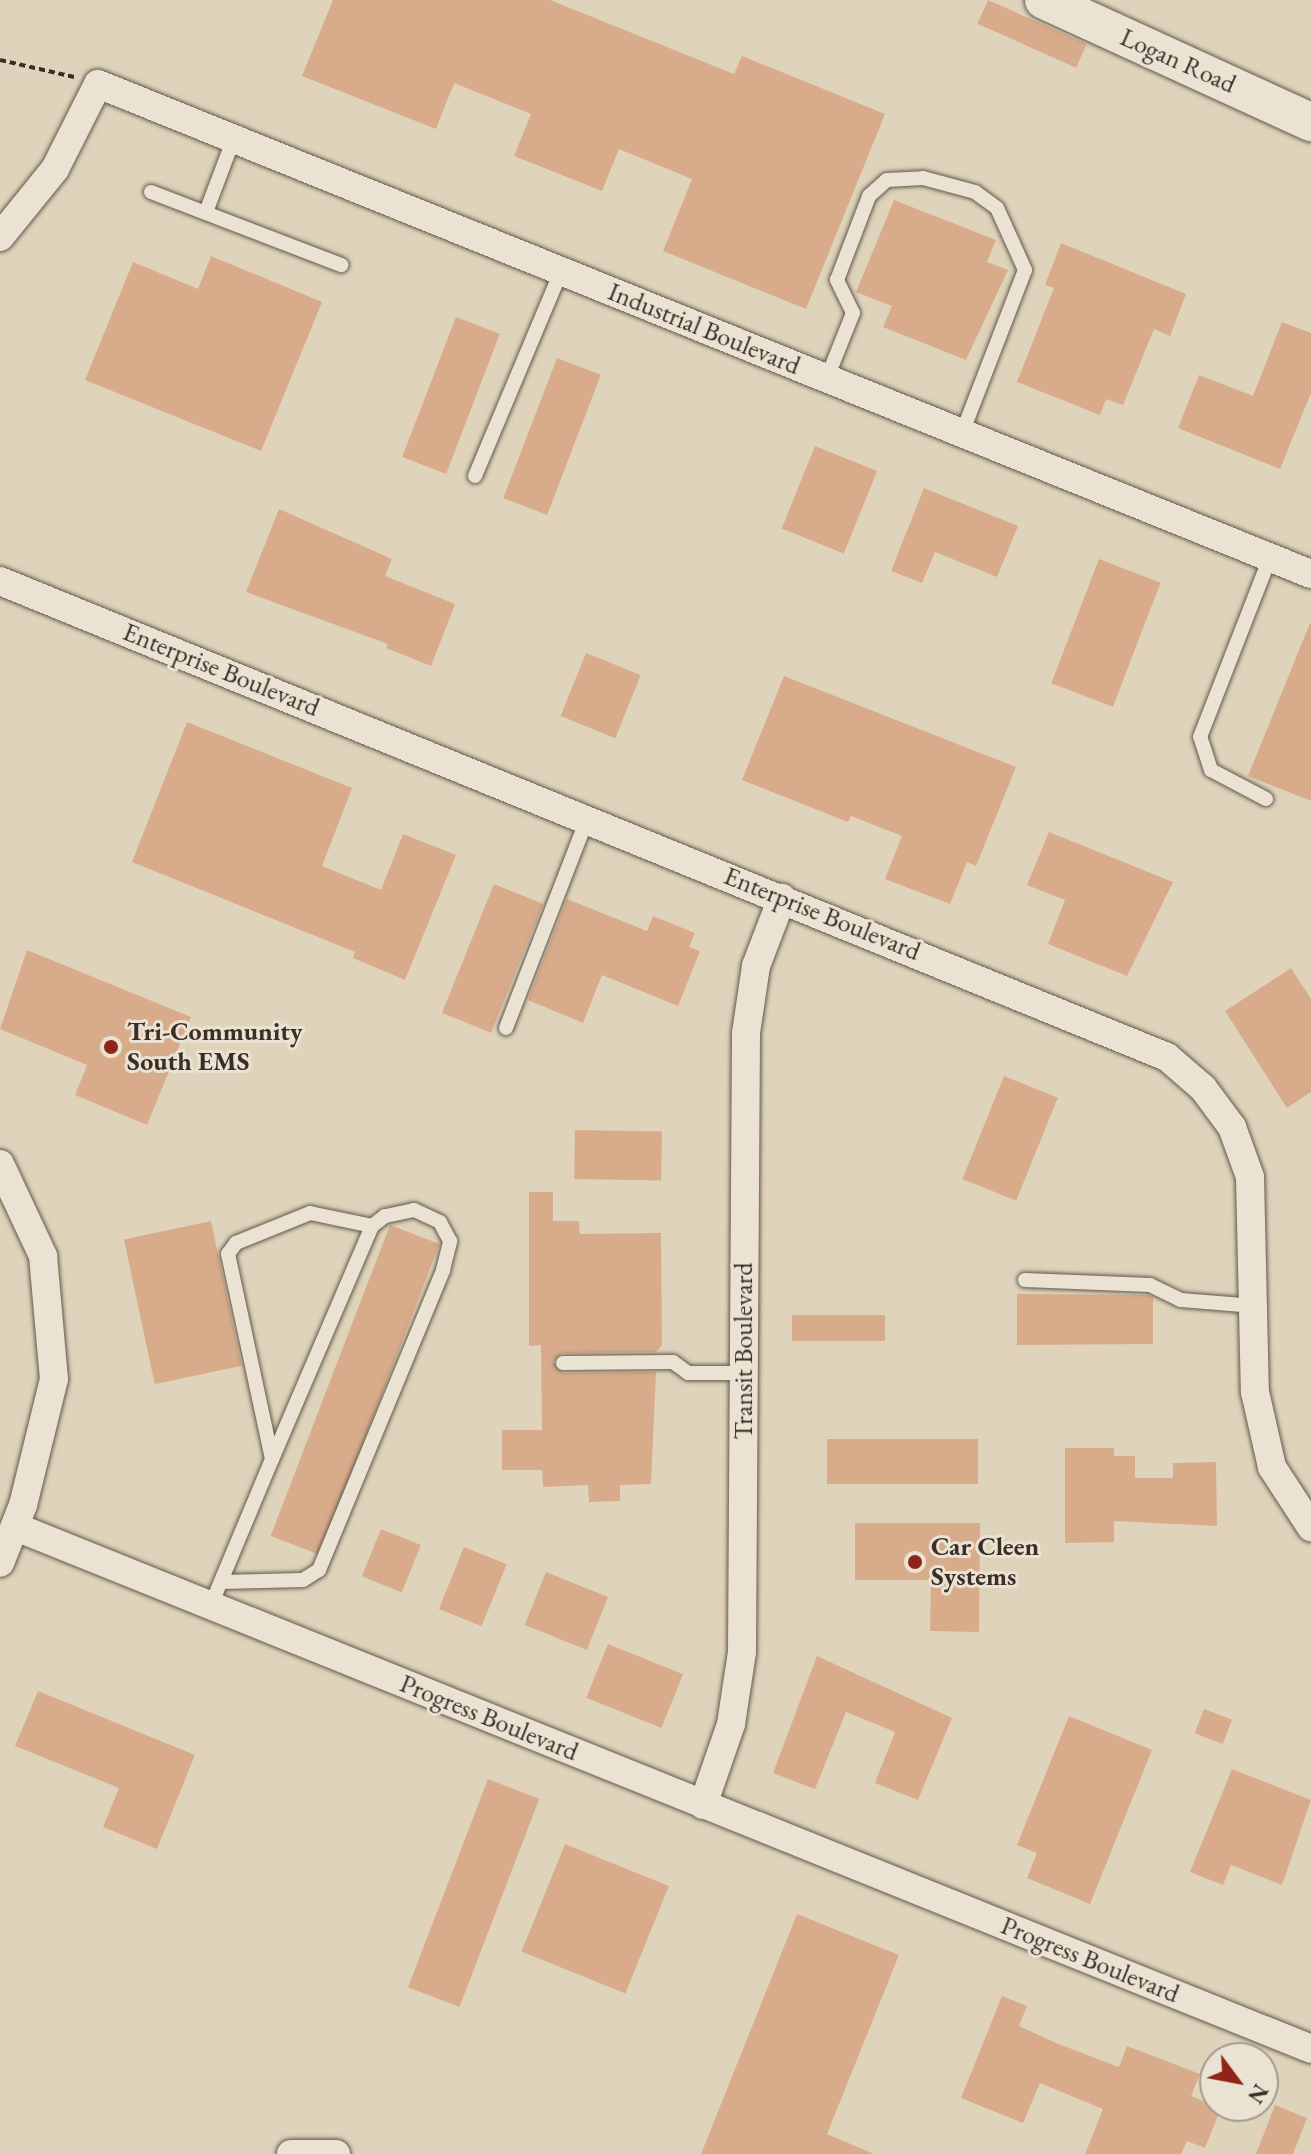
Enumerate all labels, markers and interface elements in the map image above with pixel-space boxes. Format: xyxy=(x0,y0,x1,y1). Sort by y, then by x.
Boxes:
street label: Logan Road xyxy=(1115,22,1241,100)
street label: Industrial Boulevard xyxy=(603,276,805,382)
street label: Enterprise Boulevard xyxy=(118,616,324,724)
street label: Enterprise Boulevard xyxy=(719,860,925,968)
place label: Tri-Community South EMS xyxy=(127,1016,303,1078)
marker: Tri-Community South EMS xyxy=(102,1038,120,1056)
street label: Transit Boulevard xyxy=(728,1262,760,1440)
place label: Car Cleen Systems xyxy=(931,1531,1039,1592)
marker: Car Cleen Systems xyxy=(906,1553,924,1571)
street label: Progress Boulevard xyxy=(395,1668,583,1768)
street label: Progress Boulevard xyxy=(996,1910,1184,2010)
north arrow xyxy=(1199,2042,1279,2122)
text: N xyxy=(1241,2079,1275,2109)

